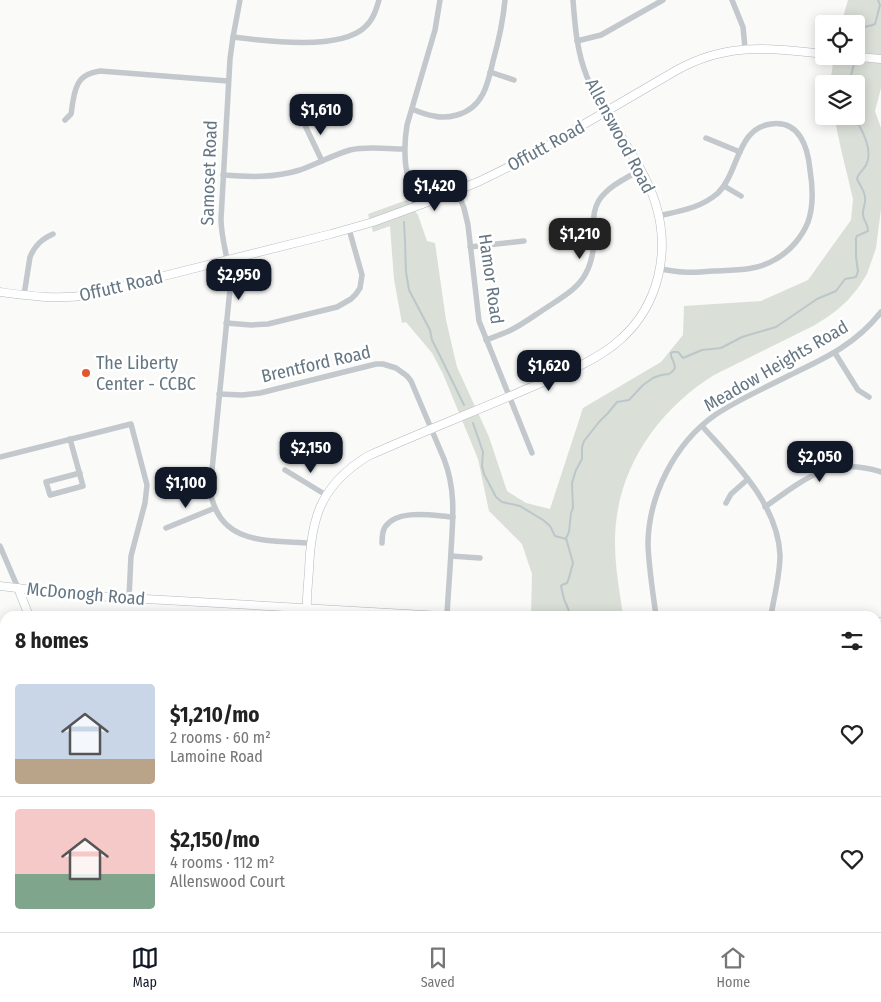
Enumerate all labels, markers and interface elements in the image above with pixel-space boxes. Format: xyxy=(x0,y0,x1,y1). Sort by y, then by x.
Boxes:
map controls xyxy=(815,15,865,125)
button: locate xyxy=(815,15,865,65)
street label: Allenswood Road xyxy=(581,75,659,197)
button: layers xyxy=(815,75,865,125)
pin: $1,610 xyxy=(280,94,362,136)
text: $1,610 xyxy=(301,100,341,119)
street label: Offutt Road xyxy=(503,116,589,176)
street label: Samoset Road xyxy=(196,120,222,226)
pin: $1,420 xyxy=(394,170,476,212)
text: $1,420 xyxy=(414,176,456,195)
pin: $1,210 xyxy=(539,218,621,260)
text: $1,210 xyxy=(560,224,600,243)
street label: Hamor Road xyxy=(474,232,508,326)
pin: $2,950 xyxy=(198,258,280,301)
text: $2,950 xyxy=(217,265,261,284)
street label: Offutt Road xyxy=(77,266,165,306)
street label: Meadow Heights Road xyxy=(700,316,852,416)
street label: Brentford Road xyxy=(259,341,373,387)
pin: $1,620 xyxy=(508,350,590,392)
place label: The Liberty Center - CCBC xyxy=(96,352,196,395)
text: $1,620 xyxy=(528,356,570,375)
marker: The Liberty Center - CCBC xyxy=(80,367,92,379)
pin: $2,150 xyxy=(270,432,352,474)
text: $2,150 xyxy=(291,438,331,457)
pin: $2,050 xyxy=(779,440,861,483)
text: $2,050 xyxy=(798,447,842,466)
pin: $1,100 xyxy=(145,466,227,509)
text: $1,100 xyxy=(166,473,206,492)
street label: McDonogh Road xyxy=(26,578,146,610)
icon: filters xyxy=(838,627,866,655)
text: 8 homes xyxy=(15,628,89,654)
text: $1,210/mo xyxy=(170,702,259,728)
icon: home xyxy=(55,704,115,764)
icon: heart xyxy=(838,720,866,748)
text: 2 rooms · 60 m² xyxy=(170,728,271,747)
text: Lamoine Road xyxy=(170,747,263,766)
text: $2,150/mo xyxy=(170,827,260,853)
icon: home xyxy=(55,829,115,889)
icon: heart xyxy=(838,845,866,873)
text: 4 rooms · 112 m² xyxy=(170,853,275,872)
text: Allenswood Court xyxy=(170,872,285,891)
tab: Map xyxy=(131,944,159,991)
tab: Saved xyxy=(421,944,455,991)
tab: Home xyxy=(717,944,750,991)

